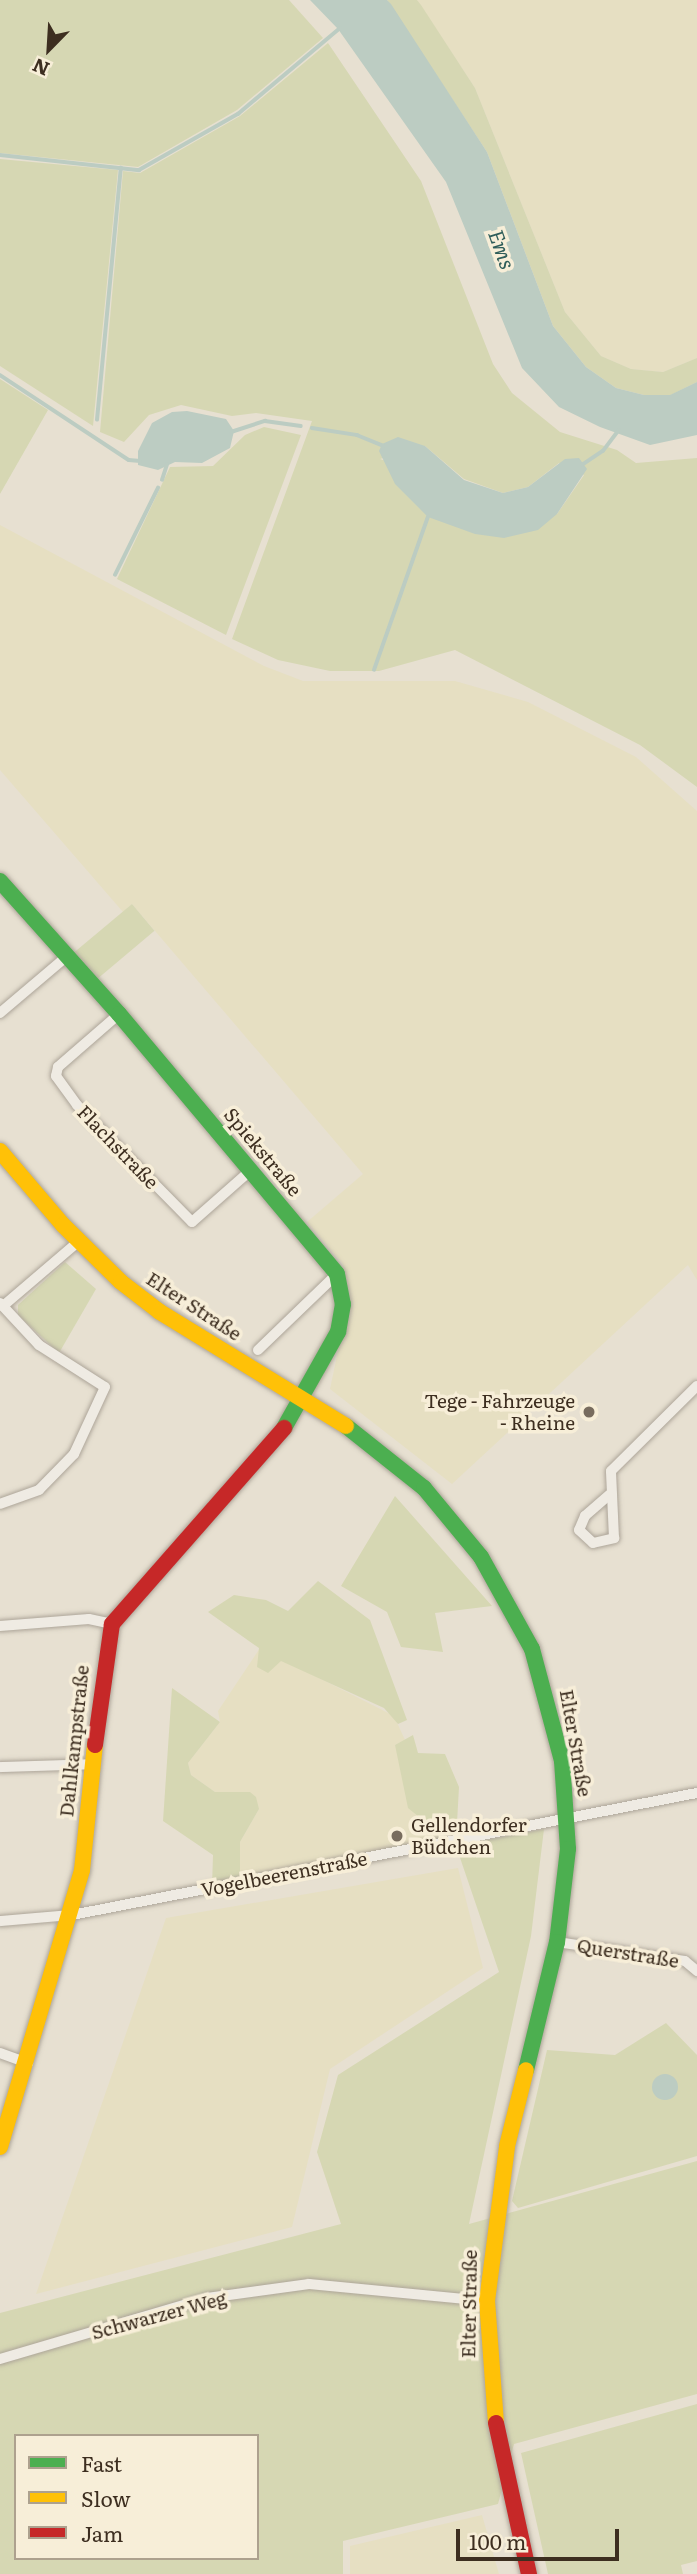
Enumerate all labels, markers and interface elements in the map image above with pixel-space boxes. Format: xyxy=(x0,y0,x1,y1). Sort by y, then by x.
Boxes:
north arrow xyxy=(14,14,84,84)
text: N xyxy=(27,52,53,84)
water label: Ems xyxy=(484,226,522,272)
street label: Flachstraße xyxy=(73,1101,163,1193)
street label: Spiekstraße xyxy=(219,1103,307,1201)
street label: Elter Straße xyxy=(142,1267,246,1345)
place label: Tege - Fahrzeuge - Rheine xyxy=(424,1390,575,1434)
marker: Tege - Fahrzeuge - Rheine xyxy=(581,1404,597,1420)
street label: Dahlkampstraße xyxy=(55,1664,93,1818)
street label: Elter Straße xyxy=(555,1688,597,1798)
place label: Gellendorfer Büdchen xyxy=(411,1814,527,1858)
marker: Gellendorfer Büdchen xyxy=(389,1828,405,1844)
street label: Vogelbeerenstraße xyxy=(199,1847,369,1901)
street label: Querstraße xyxy=(575,1934,681,1972)
street label: Elter Straße xyxy=(457,2249,481,2359)
street label: Schwarzer Weg xyxy=(89,2286,229,2344)
legend xyxy=(14,2434,259,2560)
text: Fast xyxy=(81,2447,122,2478)
text: Slow xyxy=(81,2482,131,2513)
scale bar xyxy=(459,2514,622,2558)
text: Jam xyxy=(81,2517,123,2548)
text: 100 m xyxy=(469,2525,526,2556)

